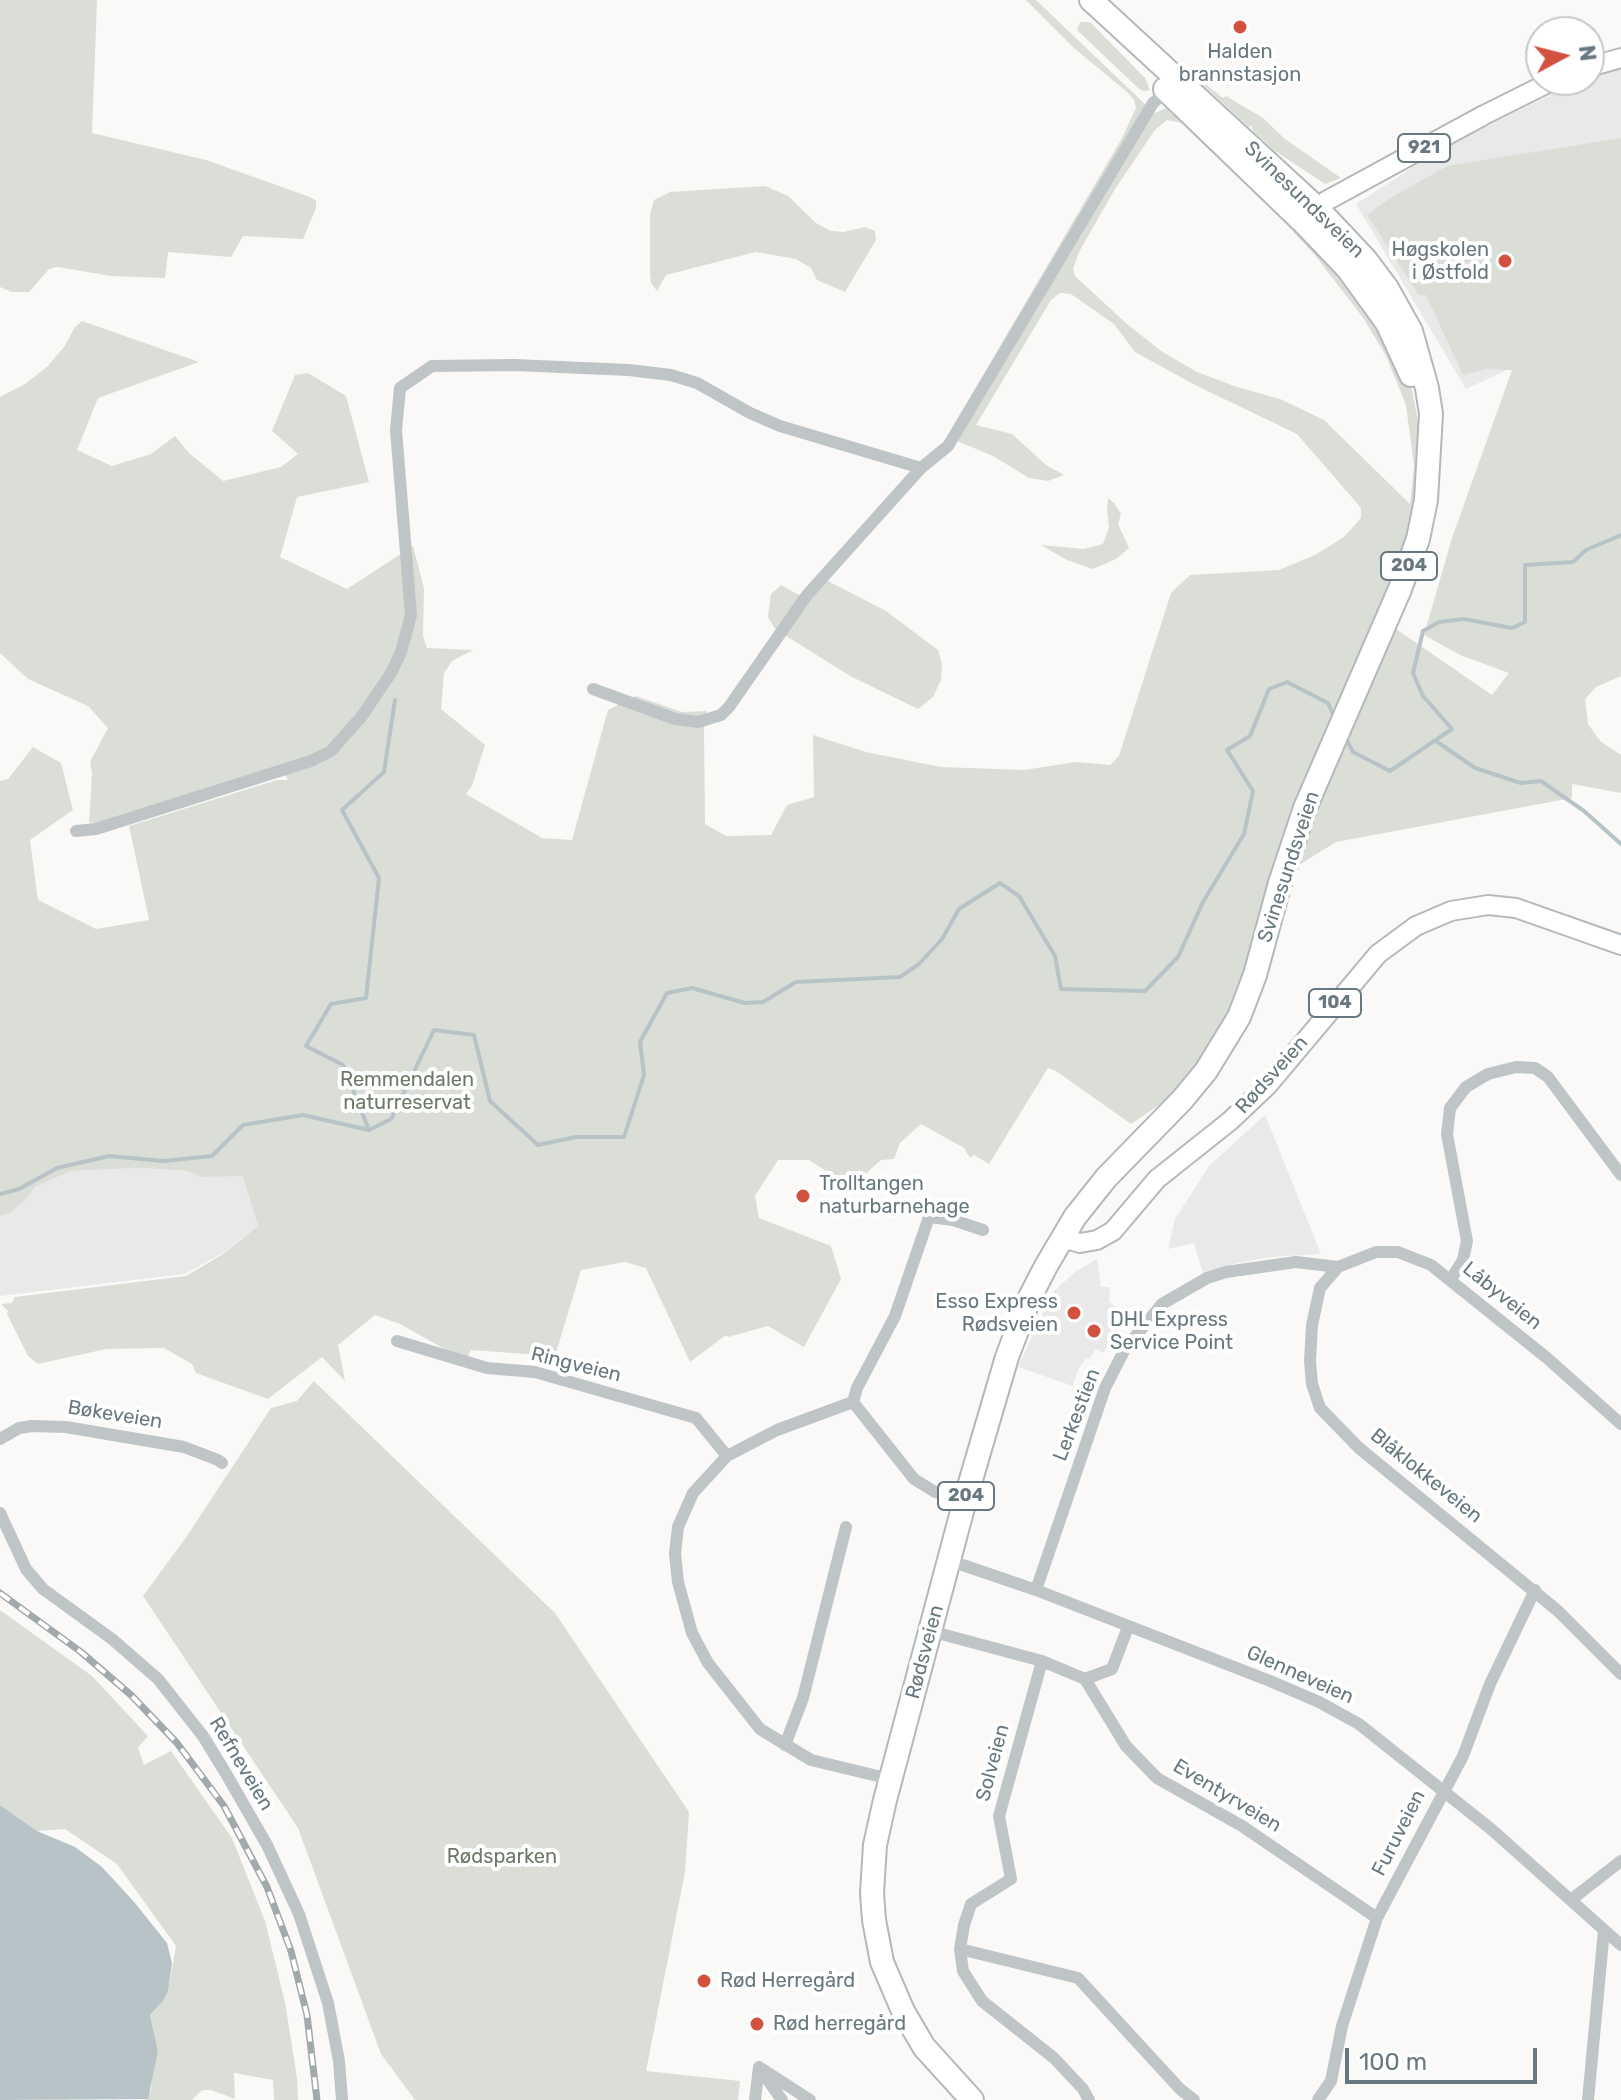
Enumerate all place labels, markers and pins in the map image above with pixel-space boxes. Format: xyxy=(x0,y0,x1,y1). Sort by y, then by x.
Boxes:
marker: Halden brannstasjon xyxy=(1231,18,1249,36)
place label: Halden brannstasjon xyxy=(1179,40,1301,87)
place label: Høgskolen i Østfold xyxy=(1392,238,1489,285)
marker: Høgskolen i Østfold xyxy=(1496,252,1514,270)
place label: Trolltangen naturbarnehage xyxy=(819,1172,970,1219)
marker: Trolltangen naturbarnehage xyxy=(794,1187,812,1205)
place label: Esso Express Rødsveien xyxy=(935,1290,1058,1337)
marker: Esso Express Rødsveien xyxy=(1065,1304,1083,1322)
place label: DHL Express Service Point xyxy=(1110,1308,1233,1355)
marker: DHL Express Service Point xyxy=(1085,1322,1103,1340)
place label: Rød Herregård xyxy=(720,1969,855,1993)
marker: Rød Herregård xyxy=(695,1972,713,1990)
place label: Rød herregård xyxy=(773,2012,906,2036)
marker: Rød herregård xyxy=(748,2015,766,2033)

